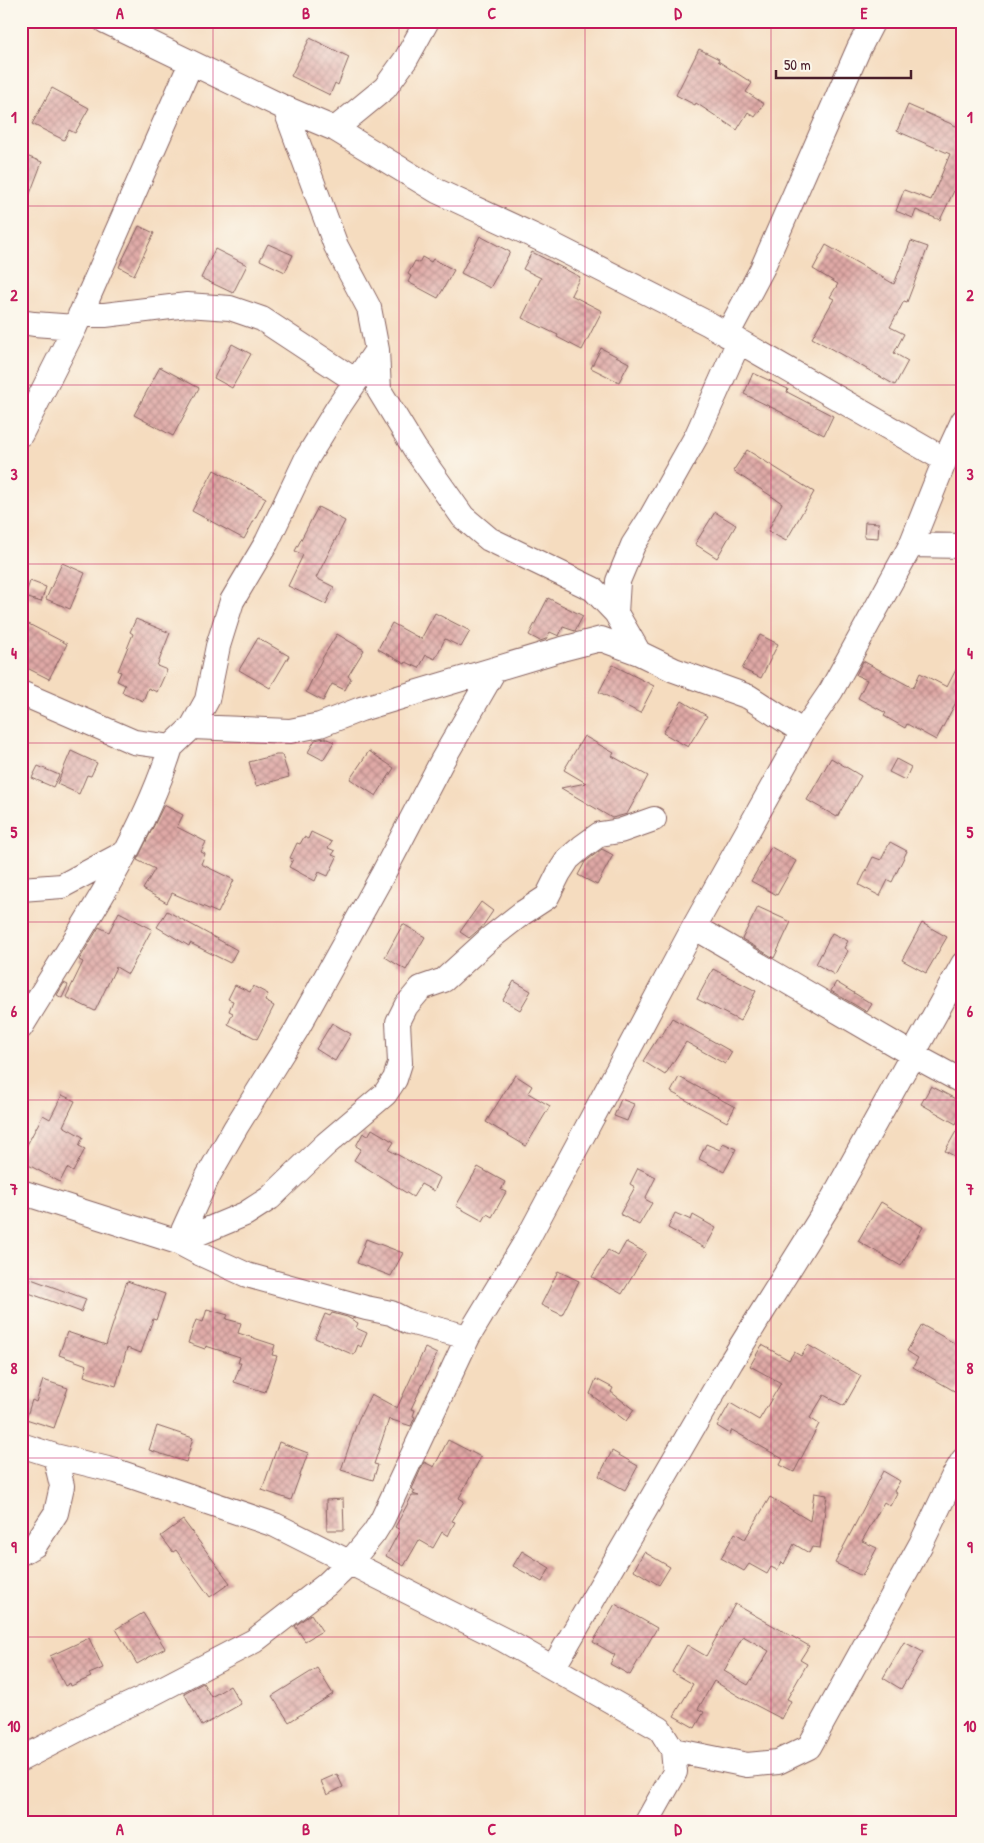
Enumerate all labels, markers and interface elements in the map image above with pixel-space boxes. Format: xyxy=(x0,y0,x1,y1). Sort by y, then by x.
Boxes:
text: A xyxy=(116,2,124,24)
text: B xyxy=(302,2,310,24)
text: C xyxy=(488,2,497,24)
text: D xyxy=(674,2,682,24)
text: E xyxy=(860,2,868,24)
scale bar xyxy=(776,48,912,80)
text: 50 m xyxy=(784,54,811,75)
text: 1 xyxy=(11,106,17,128)
text: 1 xyxy=(967,106,973,128)
text: 2 xyxy=(10,284,18,306)
text: 2 xyxy=(966,284,974,306)
text: 3 xyxy=(10,463,18,485)
text: 3 xyxy=(966,463,974,485)
text: 4 xyxy=(11,642,17,664)
text: 4 xyxy=(967,642,973,664)
text: 5 xyxy=(11,821,18,843)
text: 5 xyxy=(967,821,974,843)
text: 6 xyxy=(11,1000,18,1022)
text: 6 xyxy=(967,1000,974,1022)
text: 7 xyxy=(9,1178,18,1200)
text: 7 xyxy=(965,1178,974,1200)
text: 8 xyxy=(11,1357,18,1379)
text: 8 xyxy=(967,1357,974,1379)
text: 9 xyxy=(11,1536,17,1558)
text: 9 xyxy=(967,1536,973,1558)
text: 10 xyxy=(8,1715,20,1737)
text: 10 xyxy=(964,1715,976,1737)
text: A xyxy=(116,1818,124,1840)
text: B xyxy=(302,1818,310,1840)
text: C xyxy=(488,1818,497,1840)
text: D xyxy=(674,1818,682,1840)
text: E xyxy=(860,1818,868,1840)

